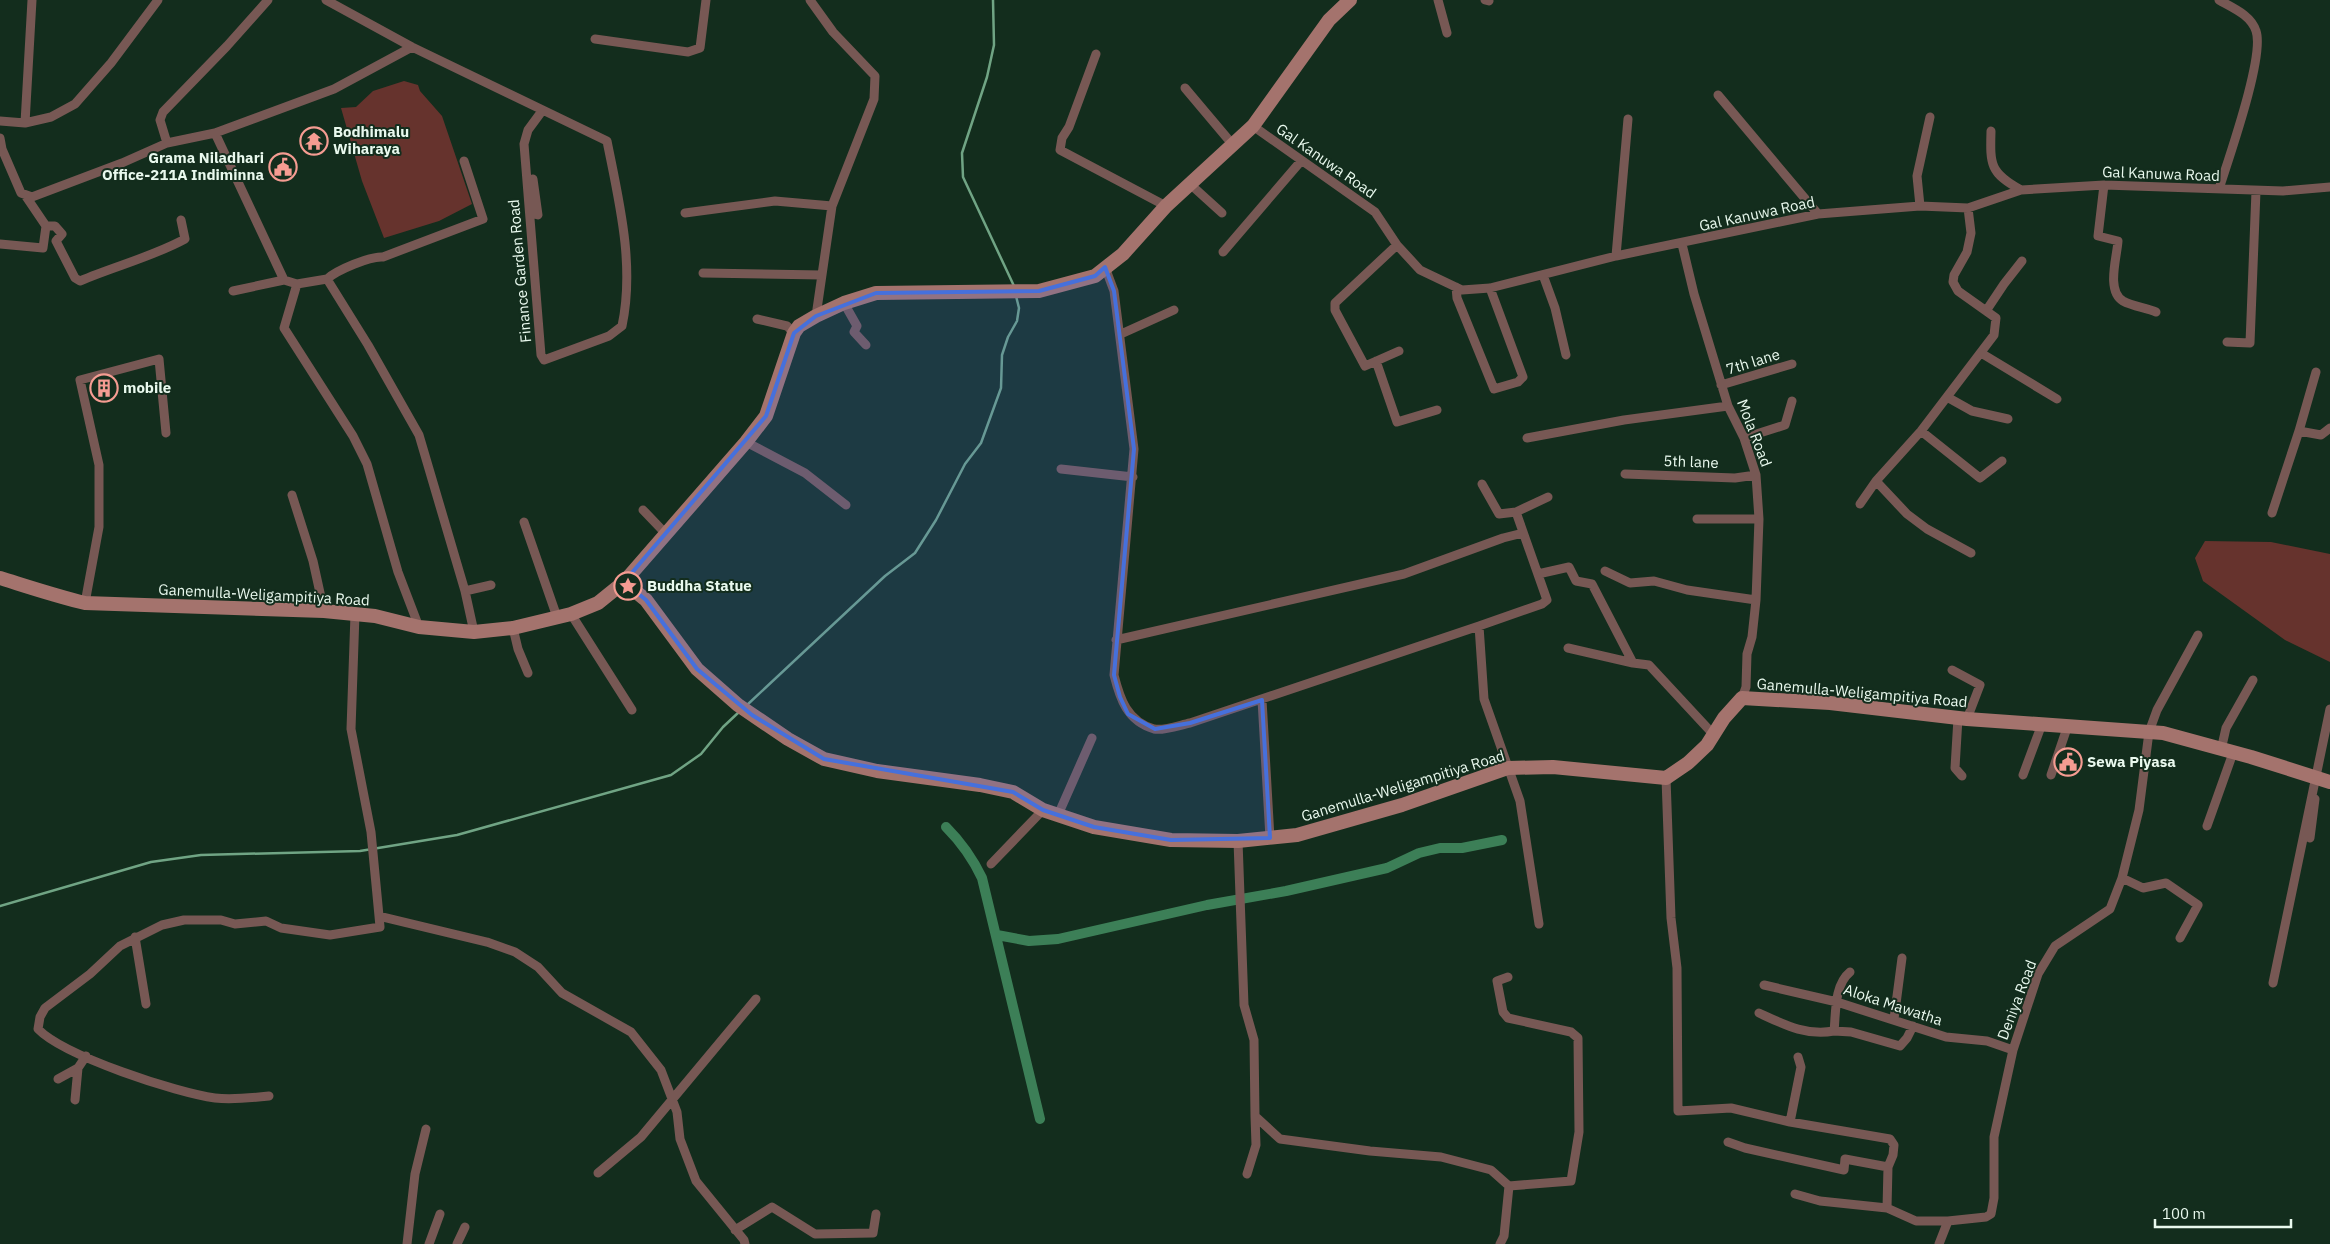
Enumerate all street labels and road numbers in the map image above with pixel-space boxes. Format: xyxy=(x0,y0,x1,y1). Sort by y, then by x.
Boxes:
street label: Gal Kanuwa Road xyxy=(1273,119,1380,202)
street label: Gal Kanuwa Road xyxy=(2102,162,2220,185)
street label: Gal Kanuwa Road xyxy=(1697,192,1816,235)
street label: Finance Garden Road xyxy=(504,199,535,343)
street label: 7th lane xyxy=(1724,344,1782,379)
street label: Mola Road xyxy=(1733,396,1776,469)
street label: 5th lane xyxy=(1663,451,1719,472)
street label: Ganemulla-Weligampitiya Road xyxy=(158,579,370,610)
street label: Ganemulla-Weligampitiya Road xyxy=(1756,674,1968,711)
street label: Ganemulla-Weligampitiya Road xyxy=(1299,746,1507,826)
street label: Deniya Road xyxy=(1993,957,2040,1042)
street label: Aloka Mawatha xyxy=(1841,980,1945,1029)

